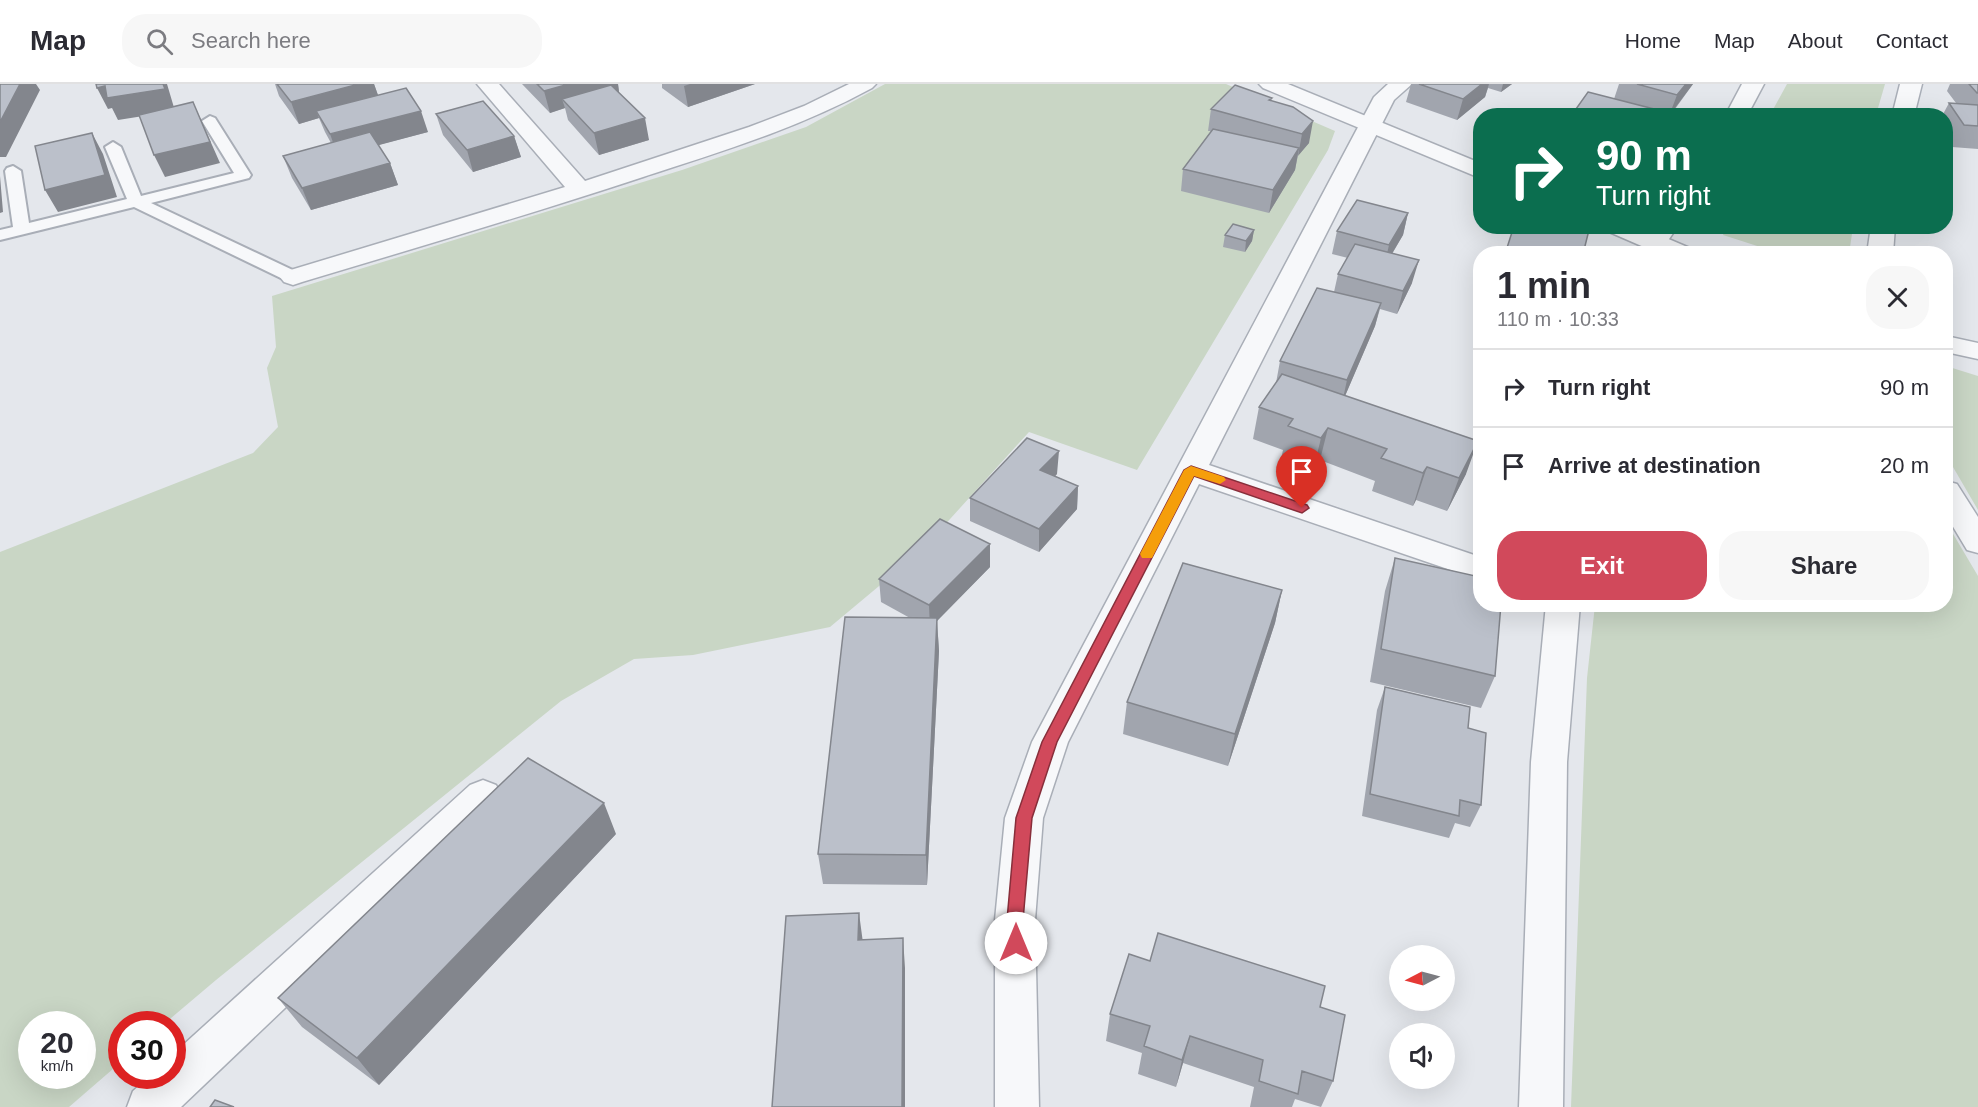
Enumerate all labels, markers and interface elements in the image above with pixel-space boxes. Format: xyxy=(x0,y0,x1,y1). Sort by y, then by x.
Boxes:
search box xyxy=(122,14,542,68)
text: Map xyxy=(30,25,86,56)
icon: search xyxy=(143,25,176,58)
text: Search here xyxy=(191,28,311,53)
text: Home xyxy=(1625,29,1681,52)
text: Map xyxy=(1714,29,1755,52)
text: About xyxy=(1788,29,1843,52)
text: Contact xyxy=(1876,29,1948,52)
icon: right xyxy=(1497,132,1575,210)
text: 90 m xyxy=(1596,132,1692,179)
text: Turn right xyxy=(1596,181,1711,211)
text: 1 min xyxy=(1497,265,1591,306)
button: close xyxy=(1866,266,1929,329)
text: 110 m · 10:33 xyxy=(1497,308,1619,330)
icon: right xyxy=(1497,372,1530,405)
text: Turn right xyxy=(1548,375,1650,400)
text: 90 m xyxy=(1880,375,1929,400)
pin xyxy=(1276,446,1327,508)
icon: arrive xyxy=(1497,450,1530,483)
text: Arrive at destination xyxy=(1548,453,1761,478)
text: 20 m xyxy=(1880,453,1929,478)
icon: arrive xyxy=(1285,455,1318,488)
button: Exit xyxy=(1497,531,1707,600)
button: Share xyxy=(1719,531,1929,600)
position arrow xyxy=(984,911,1048,975)
north arrow xyxy=(1389,945,1455,1011)
map controls xyxy=(1389,945,1455,1089)
speed limit sign: 30 xyxy=(108,1011,186,1089)
button: sound xyxy=(1389,1023,1455,1089)
text: 20 xyxy=(40,1026,74,1059)
text: km/h xyxy=(41,1057,73,1074)

